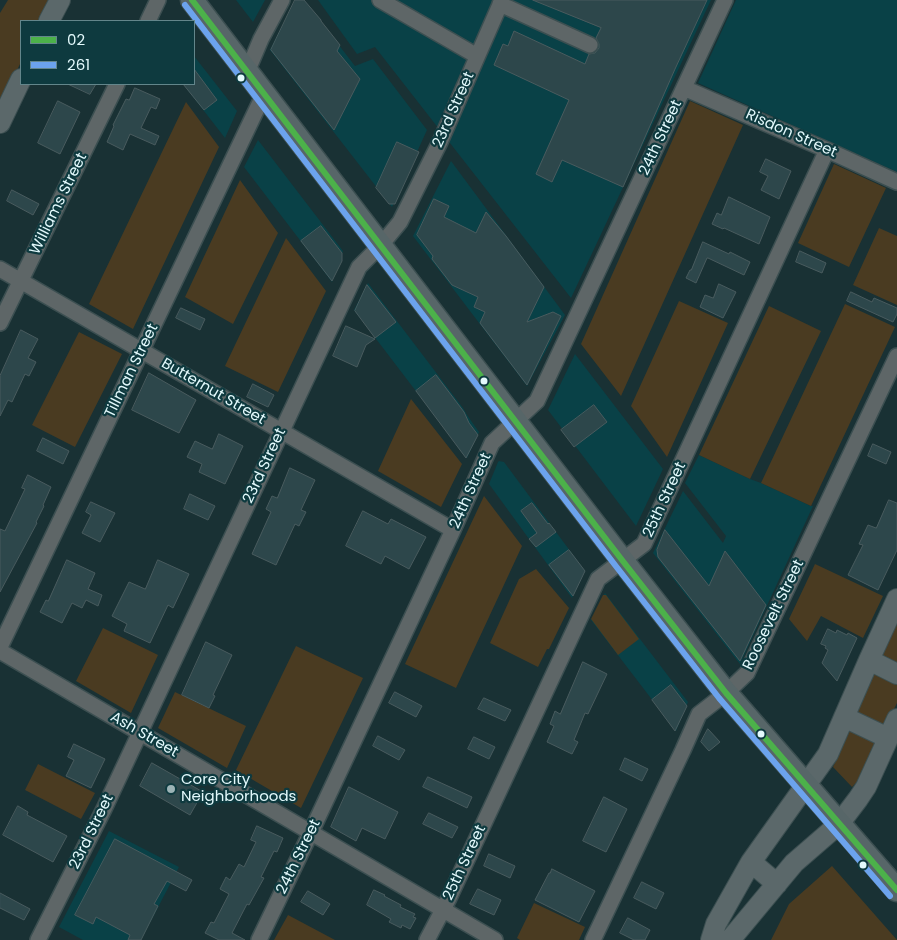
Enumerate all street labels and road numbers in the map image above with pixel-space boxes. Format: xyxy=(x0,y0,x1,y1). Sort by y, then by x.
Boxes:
street label: 23rd Street xyxy=(429,69,479,151)
street label: 24th Street xyxy=(636,97,686,179)
street label: Risdon Street xyxy=(743,106,839,162)
street label: Williams Street xyxy=(27,150,91,258)
street label: Tillman Street xyxy=(101,321,163,421)
street label: Butternut Street xyxy=(158,355,268,429)
street label: 23rd Street xyxy=(240,425,290,507)
street label: 24th Street xyxy=(446,450,496,532)
street label: 25th Street xyxy=(640,459,690,541)
street label: Roosevelt Street xyxy=(740,557,808,673)
street label: Ash Street xyxy=(107,708,181,762)
street label: 23rd Street xyxy=(66,792,118,872)
street label: 24th Street xyxy=(273,817,325,897)
street label: 25th Street xyxy=(440,822,490,904)

